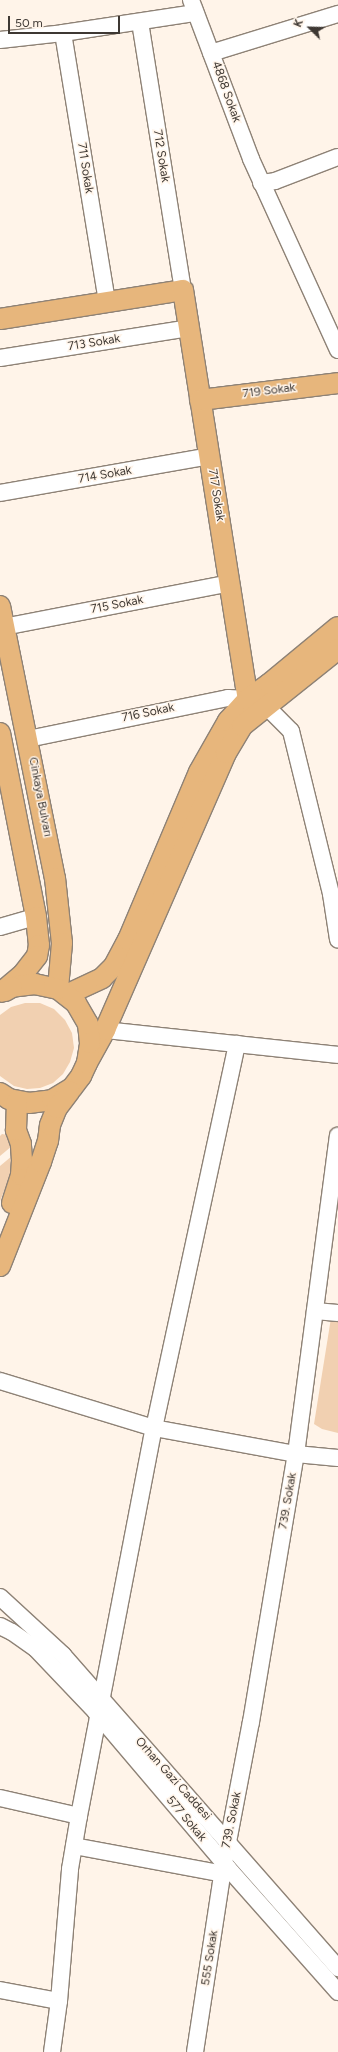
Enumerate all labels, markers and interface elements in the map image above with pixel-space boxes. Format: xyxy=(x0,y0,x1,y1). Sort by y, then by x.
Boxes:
scale bar xyxy=(10,8,122,34)
north arrow xyxy=(290,8,330,48)
text: 50 m xyxy=(15,16,43,30)
text: K xyxy=(291,17,306,29)
street label: 4868 Sokak xyxy=(208,60,244,124)
street label: 712 Sokak xyxy=(150,129,172,183)
street label: 711 Sokak xyxy=(74,142,96,194)
street label: 713 Sokak xyxy=(67,332,121,354)
street label: 719 Sokak xyxy=(242,381,296,401)
street label: 714 Sokak xyxy=(77,463,133,487)
street label: 717 Sokak xyxy=(205,468,227,522)
street label: 715 Sokak xyxy=(90,593,144,617)
street label: 716 Sokak xyxy=(121,700,175,726)
street label: Cinkaya Bulvarı xyxy=(25,756,55,838)
street label: 739. Sokak xyxy=(276,1472,300,1530)
street label: Orhan Gazi Caddesi xyxy=(132,1735,214,1823)
street label: 739. Sokak xyxy=(219,1791,245,1849)
street label: 577 Sokak xyxy=(163,1793,209,1845)
street label: 555 Sokak xyxy=(199,1929,221,1987)

